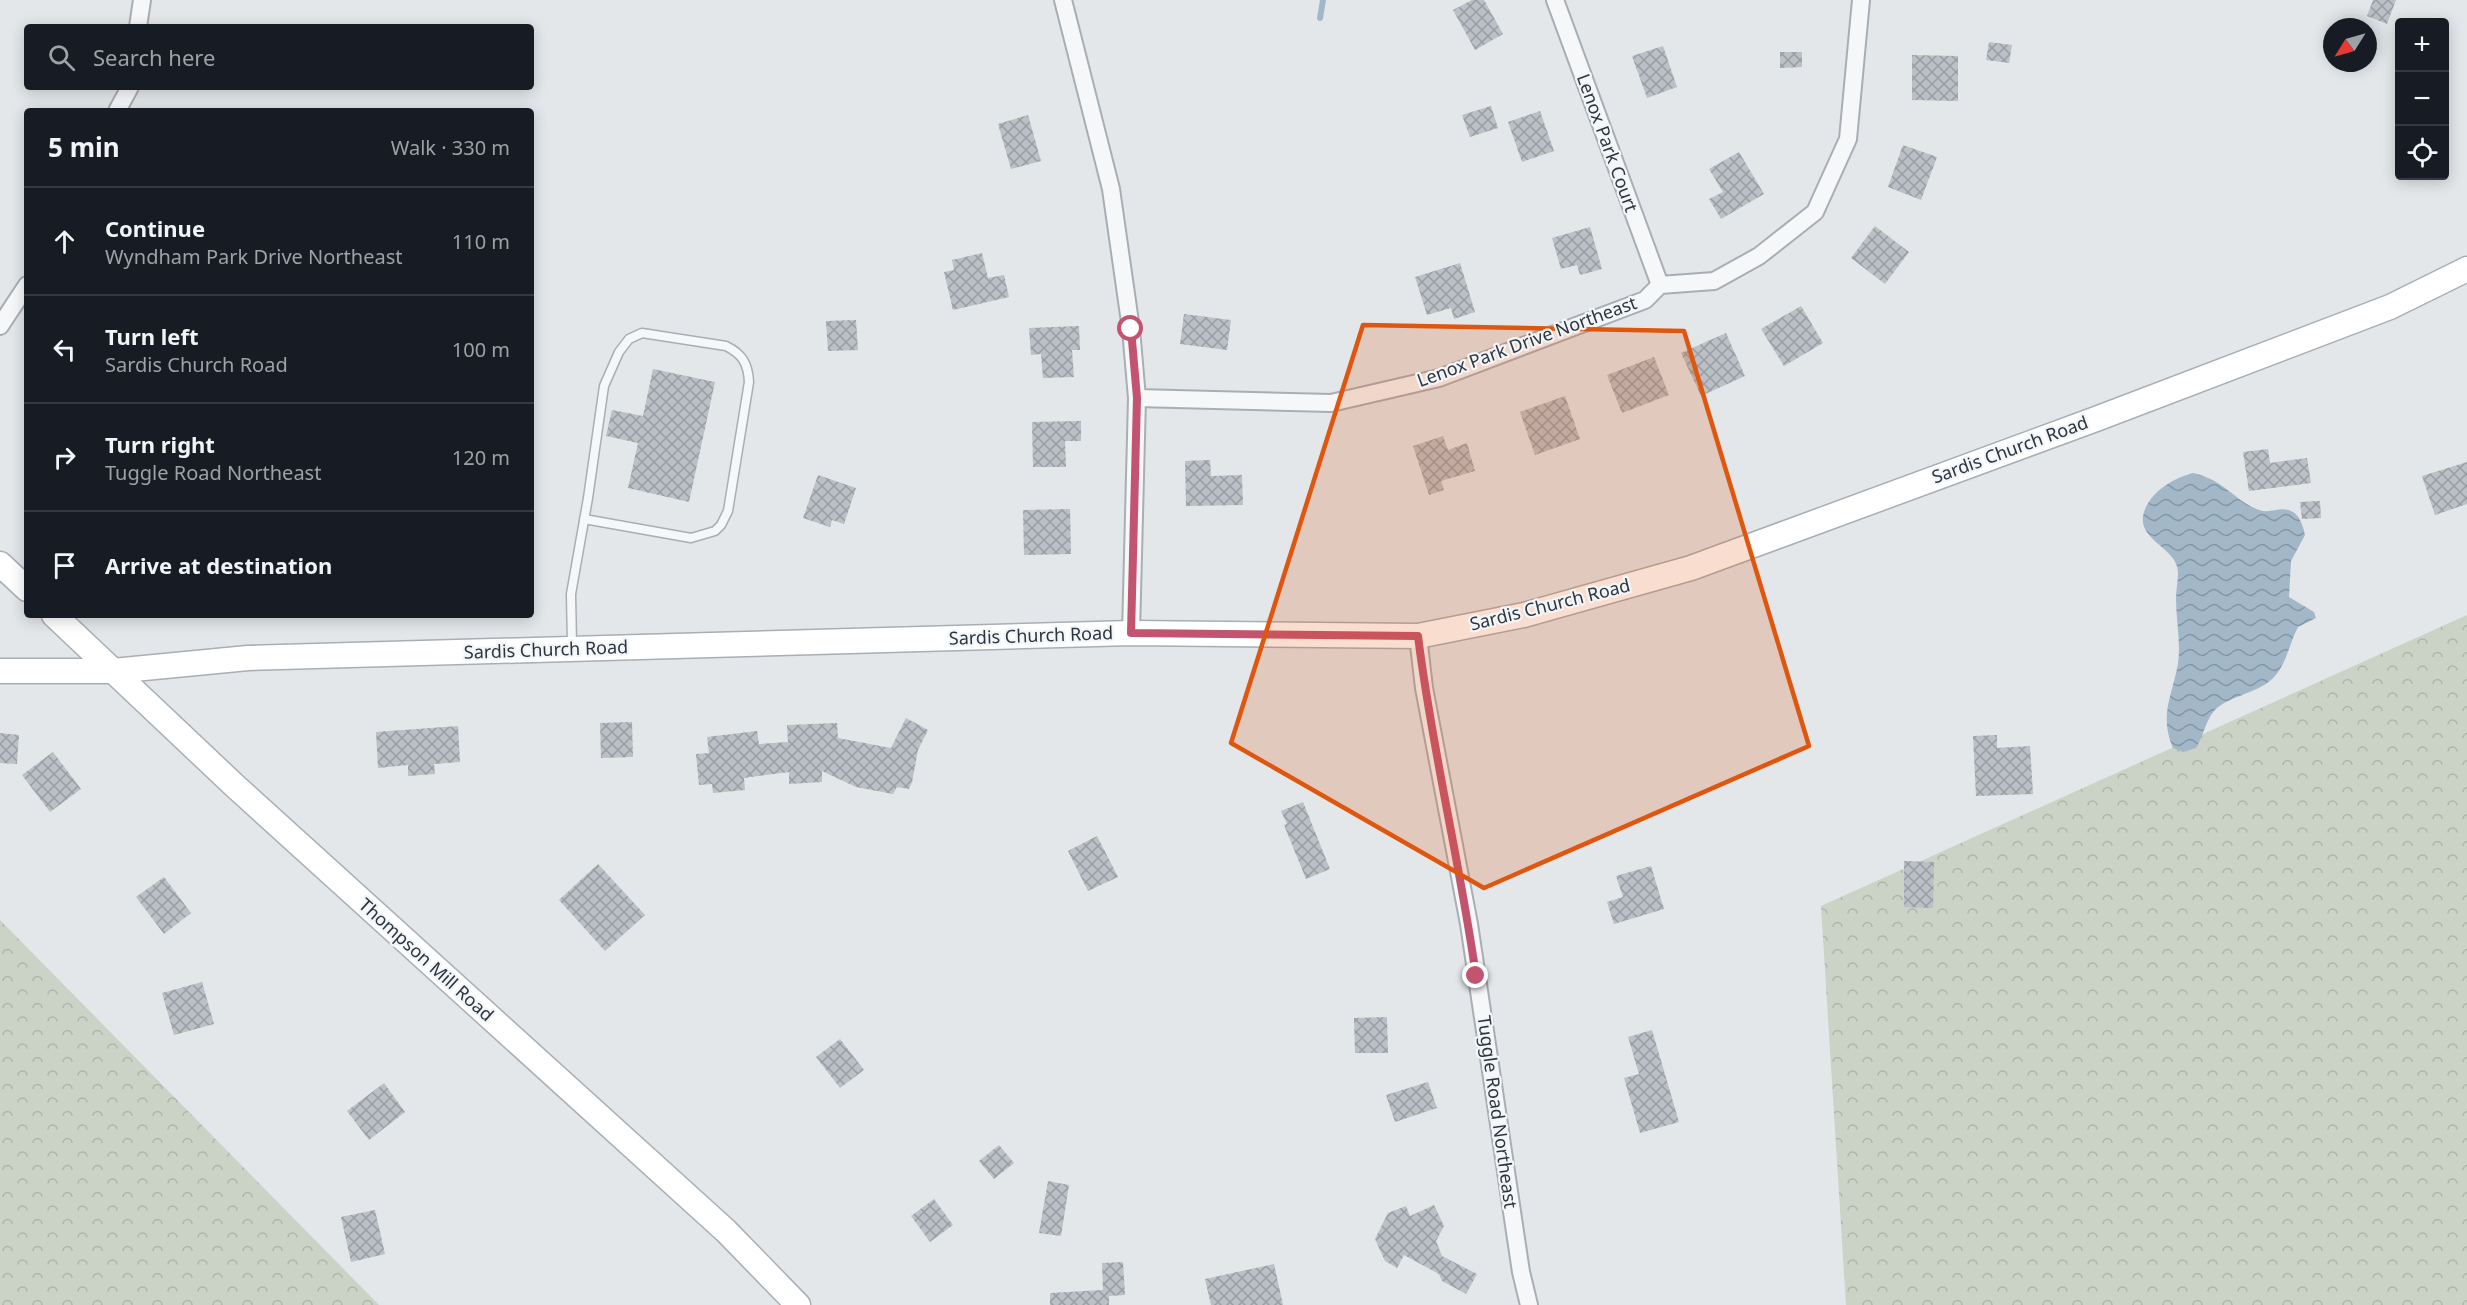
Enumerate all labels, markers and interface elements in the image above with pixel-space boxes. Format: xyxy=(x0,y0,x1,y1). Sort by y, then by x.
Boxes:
north arrow xyxy=(2323,18,2377,72)
map controls xyxy=(2395,18,2449,180)
button: + xyxy=(2395,18,2449,72)
search box xyxy=(24,24,534,90)
icon: search xyxy=(45,41,78,74)
text: Search here xyxy=(93,42,215,72)
street label: Lenox Park Court xyxy=(1572,70,1644,216)
button: − xyxy=(2395,72,2449,126)
button: locate xyxy=(2395,126,2449,180)
text: 5 min xyxy=(48,129,120,165)
text: Walk · 330 m xyxy=(391,134,510,161)
text: Continue xyxy=(105,213,205,243)
icon: ahead xyxy=(48,225,81,258)
text: 110 m xyxy=(452,228,510,255)
text: Wyndham Park Drive Northeast xyxy=(105,243,403,270)
street label: Lenox Park Drive Northeast xyxy=(1413,290,1640,392)
route start xyxy=(1117,315,1143,341)
text: Turn left xyxy=(105,321,199,351)
icon: left xyxy=(48,333,81,366)
text: 100 m xyxy=(452,336,510,363)
text: Sardis Church Road xyxy=(105,351,288,378)
street label: Sardis Church Road xyxy=(1928,410,2091,488)
text: Turn right xyxy=(105,429,215,459)
icon: right xyxy=(48,441,81,474)
text: 120 m xyxy=(452,444,510,471)
text: Tuggle Road Northeast xyxy=(105,459,321,486)
icon: arrive xyxy=(48,549,81,582)
text: Arrive at destination xyxy=(105,550,332,580)
street label: Sardis Church Road xyxy=(1467,572,1632,636)
street label: Sardis Church Road xyxy=(948,620,1114,650)
street label: Sardis Church Road xyxy=(463,634,629,664)
street label: Thompson Mill Road xyxy=(354,892,499,1026)
route end xyxy=(1462,962,1488,988)
street label: Tuggle Road Northeast xyxy=(1473,1014,1523,1210)

